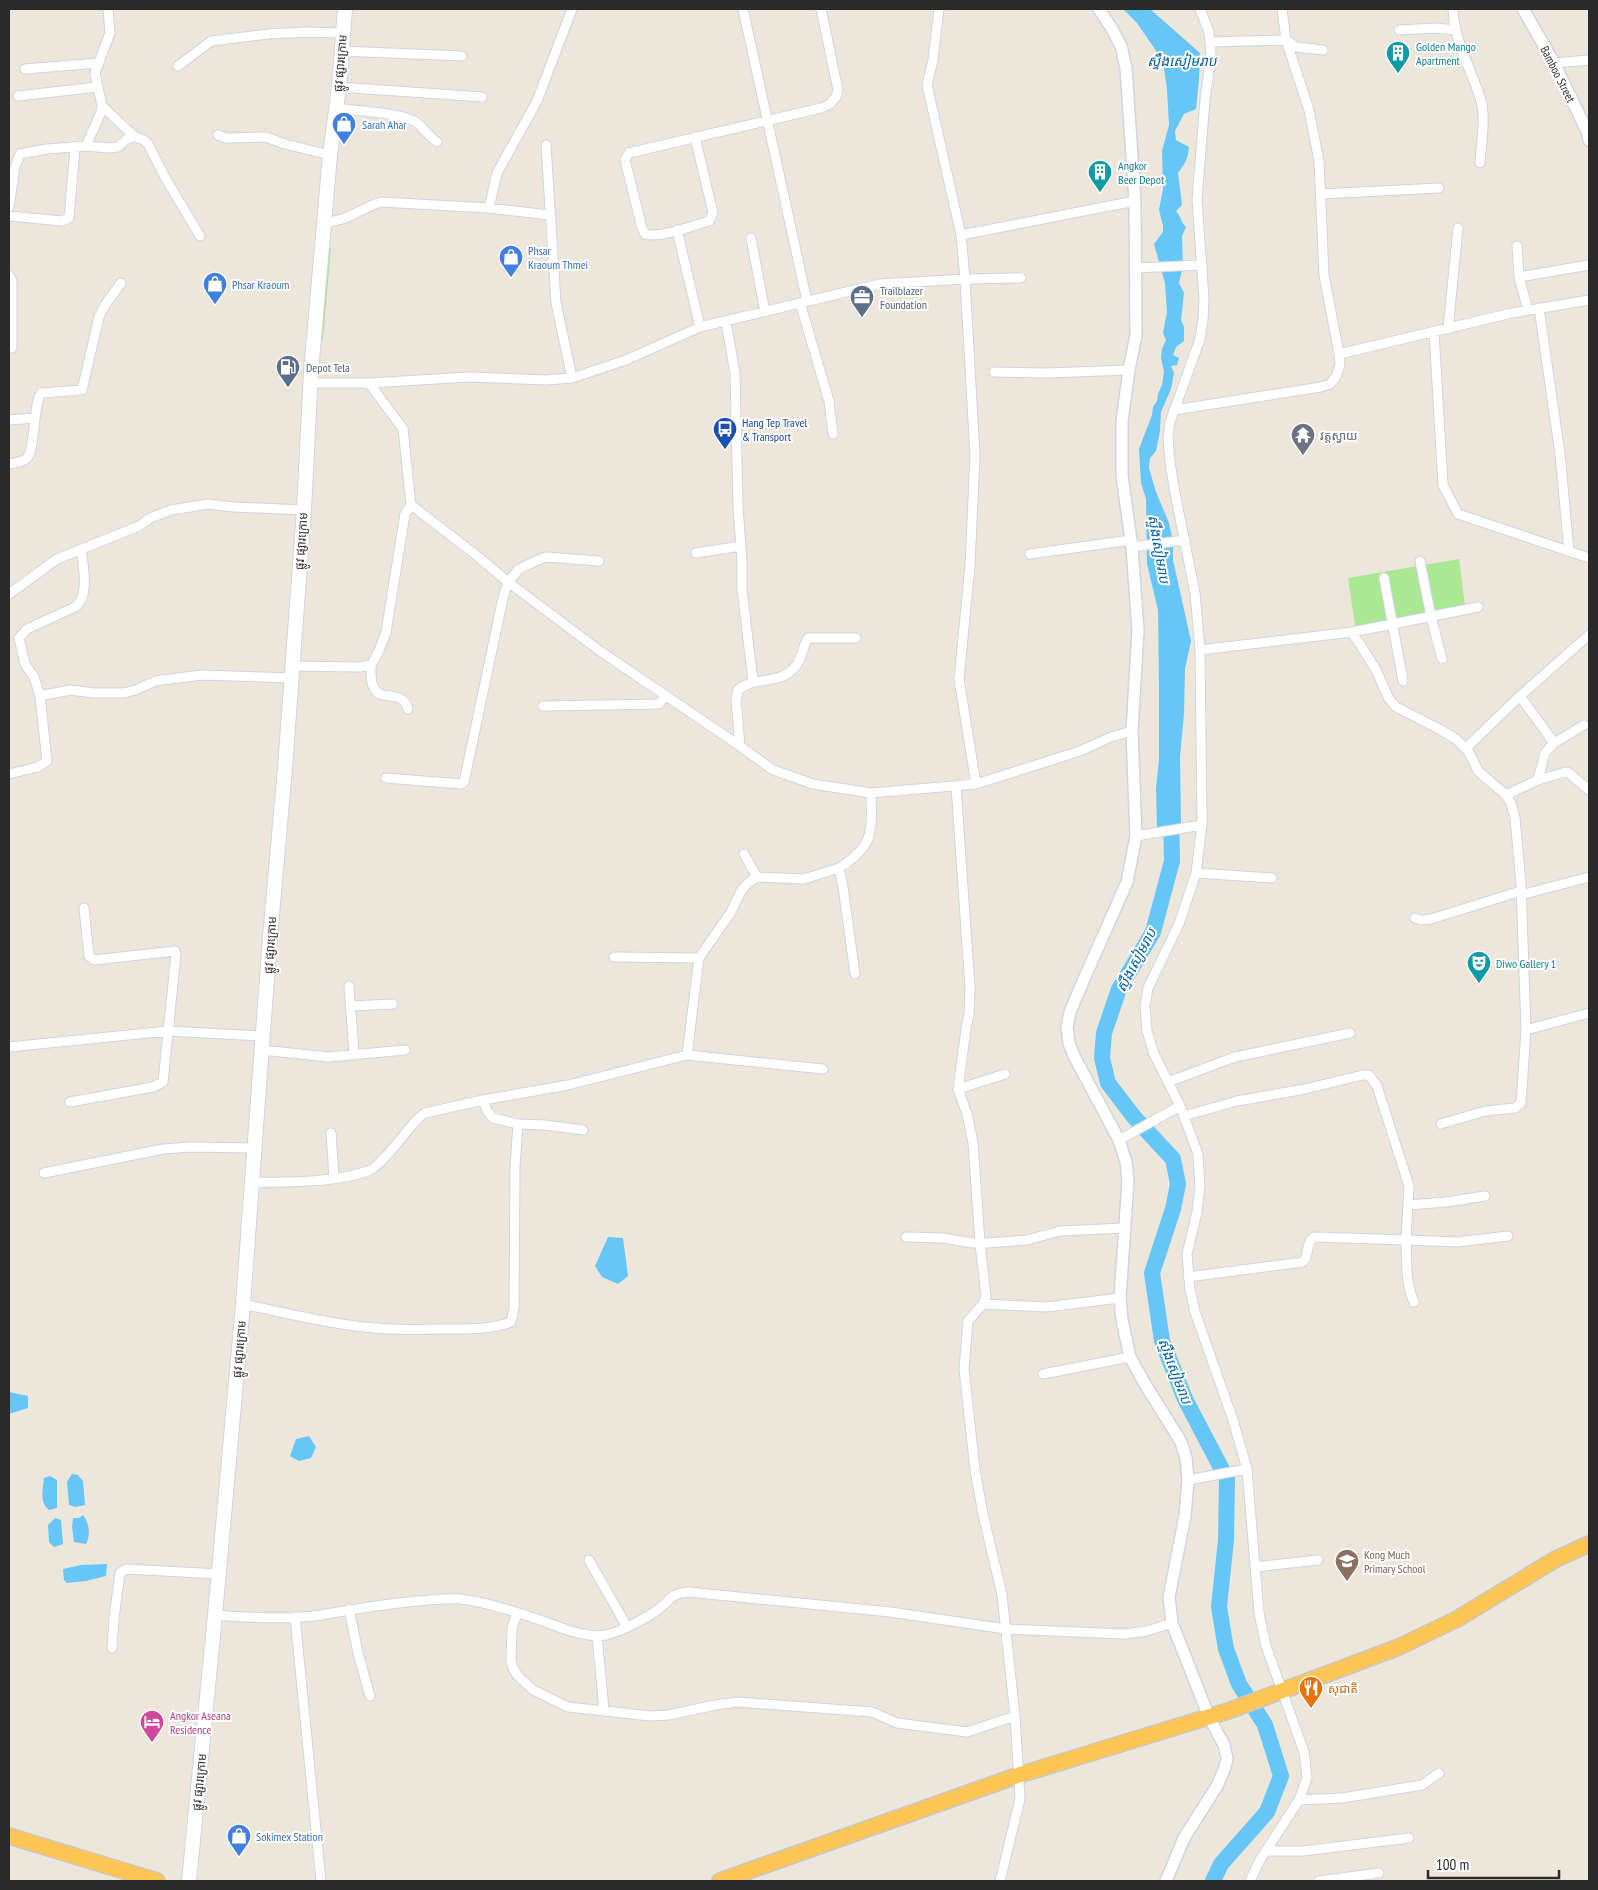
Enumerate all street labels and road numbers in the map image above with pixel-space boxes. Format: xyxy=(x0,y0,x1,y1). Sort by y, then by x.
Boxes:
street label: ផ្លូវ ផ្សារក្រោម xyxy=(330,34,354,93)
street label: Bamboo Street xyxy=(1537,43,1579,105)
street label: ផ្លូវ ផ្សារក្រោម xyxy=(292,512,314,571)
street label: ផ្លូវ ផ្សារក្រោម xyxy=(261,916,283,975)
street label: ផ្លូវ ផ្សារក្រោម xyxy=(229,1320,253,1379)
street label: ផ្លូវ ផ្សារក្រោម xyxy=(189,1752,213,1812)

